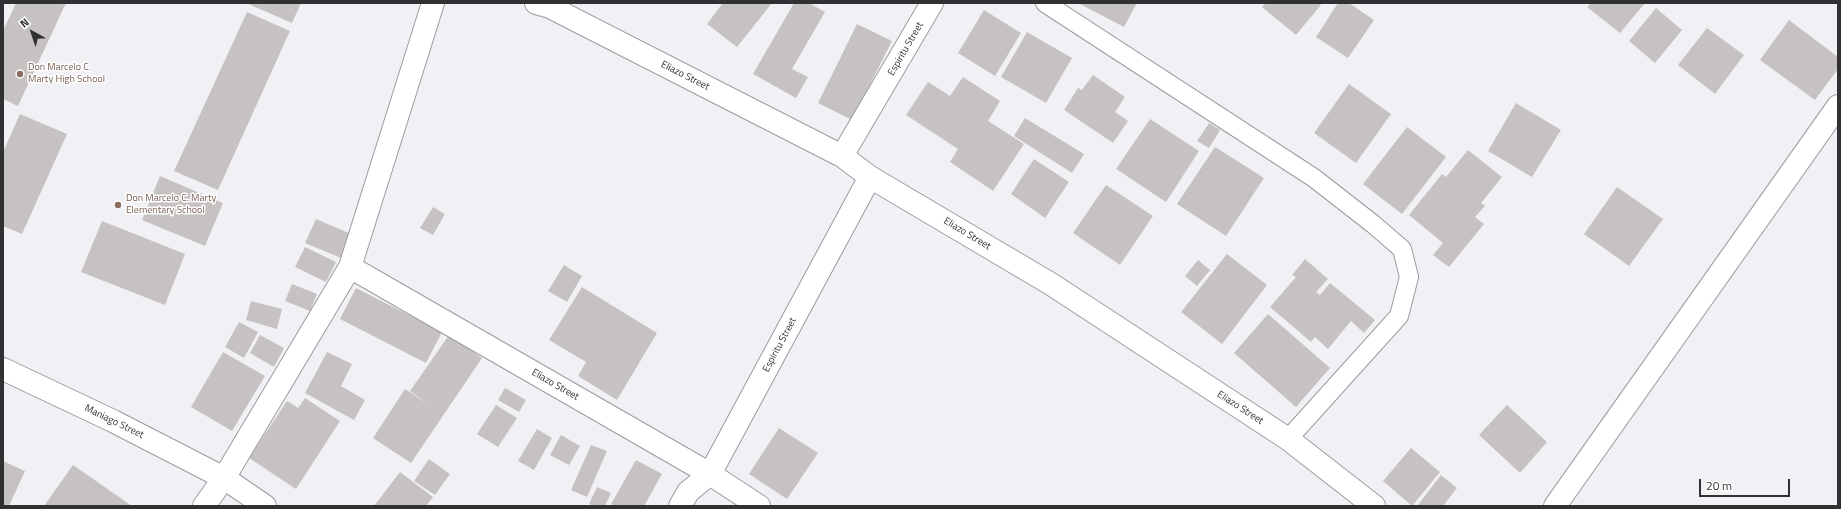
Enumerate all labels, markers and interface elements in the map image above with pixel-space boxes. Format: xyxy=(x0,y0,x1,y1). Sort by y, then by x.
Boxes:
north arrow xyxy=(12,12,52,52)
text: N xyxy=(16,14,32,31)
street label: Espiritu Street xyxy=(886,20,926,78)
street label: Eliazo Street xyxy=(659,59,711,93)
place label: Don Marcelo C. Marty High School xyxy=(28,62,105,86)
marker: Don Marcelo C. Marty High School xyxy=(15,69,25,79)
place label: Don Marcelo C. Marty Elementary School xyxy=(126,193,216,216)
marker: Don Marcelo C. Marty Elementary School xyxy=(113,200,123,210)
street label: Eliazo Street xyxy=(941,215,993,253)
street label: Espiritu Street xyxy=(761,316,799,374)
street label: Eliazo Street xyxy=(529,367,581,403)
street label: Eliazo Street xyxy=(1215,389,1265,427)
street label: Maniago Street xyxy=(82,402,146,442)
scale bar xyxy=(1701,471,1792,497)
text: 20 m xyxy=(1706,476,1732,495)

